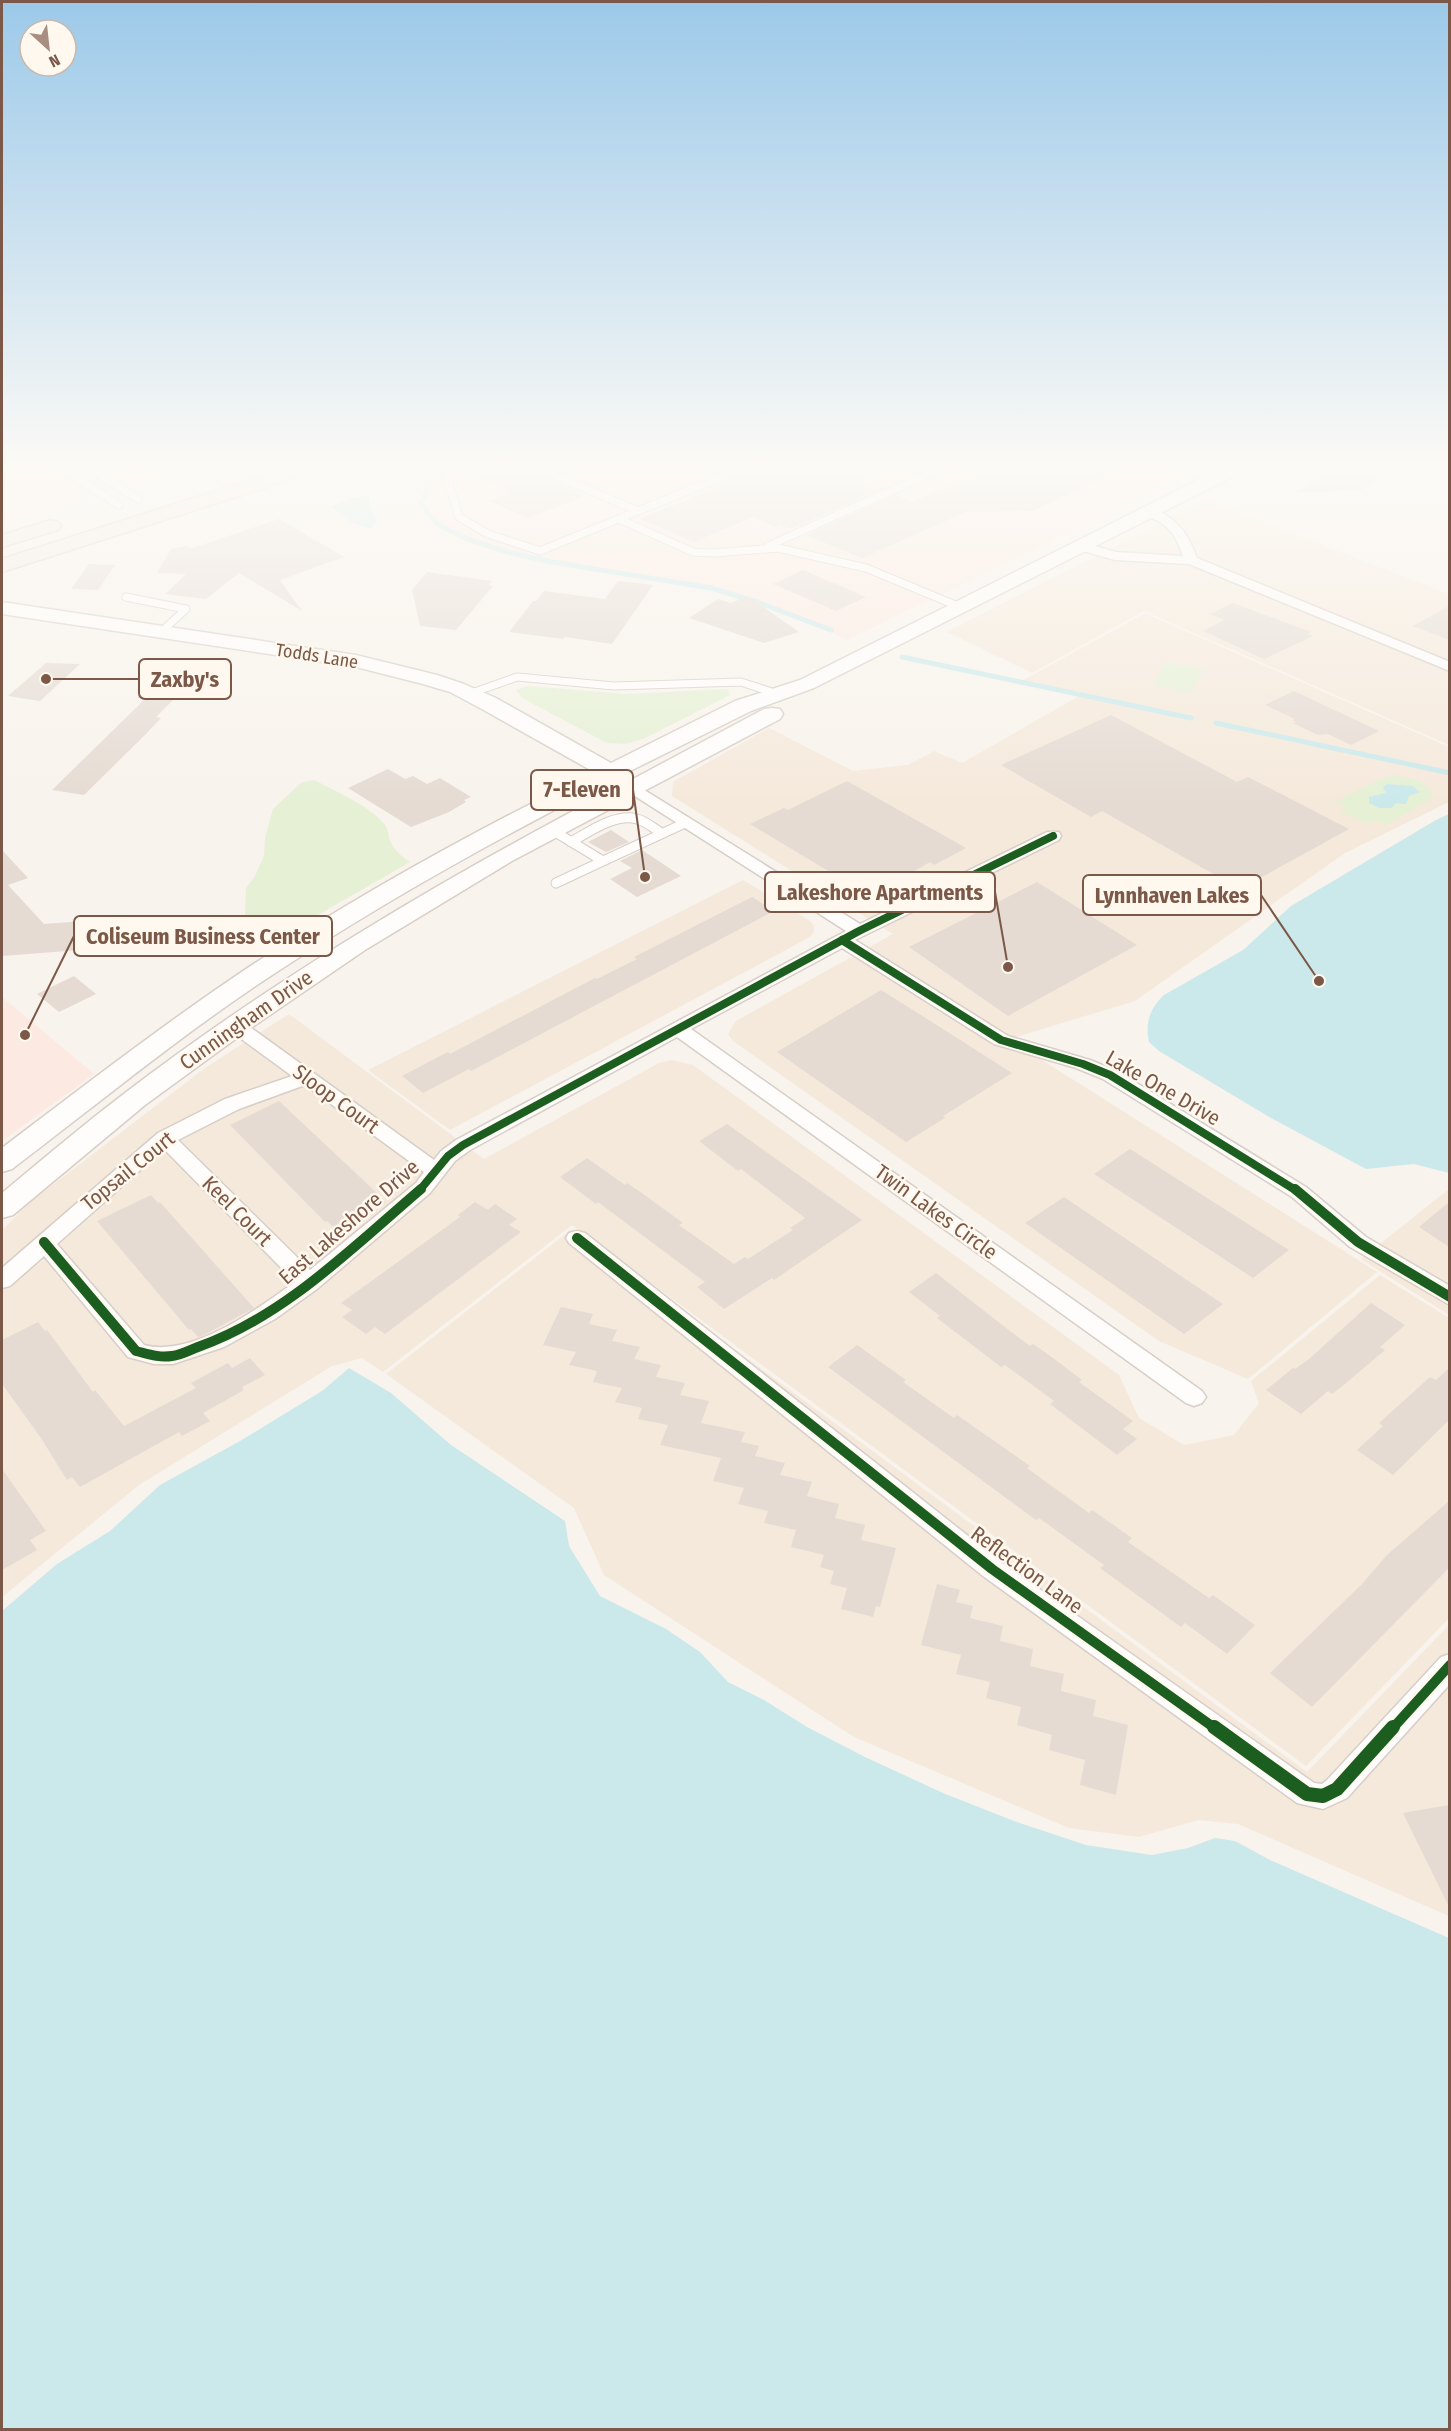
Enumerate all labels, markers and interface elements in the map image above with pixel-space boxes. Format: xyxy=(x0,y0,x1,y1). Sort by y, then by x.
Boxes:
north arrow xyxy=(18,18,78,78)
text: N xyxy=(46,50,63,72)
street label: Todds Lane xyxy=(274,639,360,673)
callout: Zaxby's xyxy=(139,659,231,699)
text: Zaxby's xyxy=(151,666,220,693)
callout: 7-Eleven xyxy=(531,770,633,810)
text: 7-Eleven xyxy=(543,776,621,803)
callout: Lakeshore Apartments xyxy=(765,872,995,912)
callout: Lynnhaven Lakes xyxy=(1083,875,1261,915)
text: Lakeshore Apartments xyxy=(777,879,984,906)
text: Lynnhaven Lakes xyxy=(1095,882,1250,909)
callout: Coliseum Business Center xyxy=(74,916,332,956)
text: Coliseum Business Center xyxy=(86,923,321,950)
street label: Cunningham Drive xyxy=(174,964,318,1076)
street label: Lake One Drive xyxy=(1101,1045,1225,1131)
street label: Sloop Court xyxy=(288,1059,384,1139)
street label: Topsail Court xyxy=(76,1126,180,1216)
street label: East Lakeshore Drive xyxy=(273,1154,425,1290)
street label: Twin Lakes Circle xyxy=(870,1159,1002,1265)
street label: Keel Court xyxy=(197,1171,278,1252)
street label: Reflection Lane xyxy=(966,1521,1088,1619)

